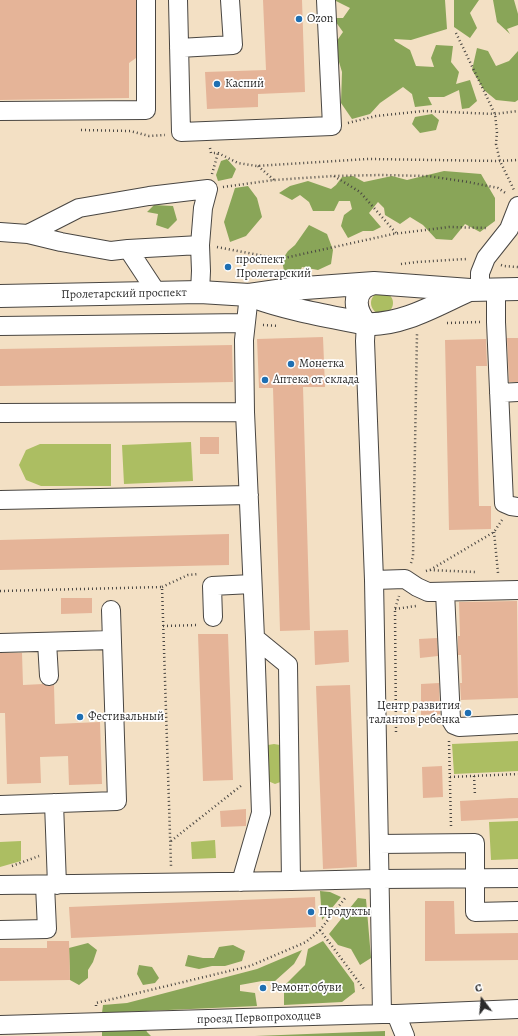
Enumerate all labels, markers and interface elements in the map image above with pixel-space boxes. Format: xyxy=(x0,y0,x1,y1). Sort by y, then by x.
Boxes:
place label: Ozon xyxy=(307,12,333,26)
marker: Ozon xyxy=(294,14,304,24)
place label: Каспий xyxy=(225,77,264,91)
marker: Каспий xyxy=(212,79,222,89)
place label: проспект Пролетарский xyxy=(236,253,311,281)
marker: проспект Пролетарский xyxy=(223,262,233,272)
street label: Пролетарский проспект xyxy=(61,286,187,302)
place label: Монетка xyxy=(299,357,344,371)
marker: Монетка xyxy=(286,359,296,369)
place label: Аптека от склада xyxy=(273,373,359,387)
marker: Аптека от склада xyxy=(260,375,270,385)
place label: Центр развития талантов ребенка xyxy=(369,699,460,727)
marker: Центр развития талантов ребенка xyxy=(463,708,473,718)
place label: Фестивальный xyxy=(88,710,164,724)
marker: Фестивальный xyxy=(75,712,85,722)
place label: Продукты xyxy=(319,905,371,919)
marker: Продукты xyxy=(306,907,316,917)
north arrow xyxy=(462,980,502,1020)
text: С xyxy=(473,980,484,996)
place label: Ремонт обуви xyxy=(271,981,342,995)
marker: Ремонт обуви xyxy=(258,983,268,993)
street label: проезд Первопроходцев xyxy=(197,1009,321,1027)

